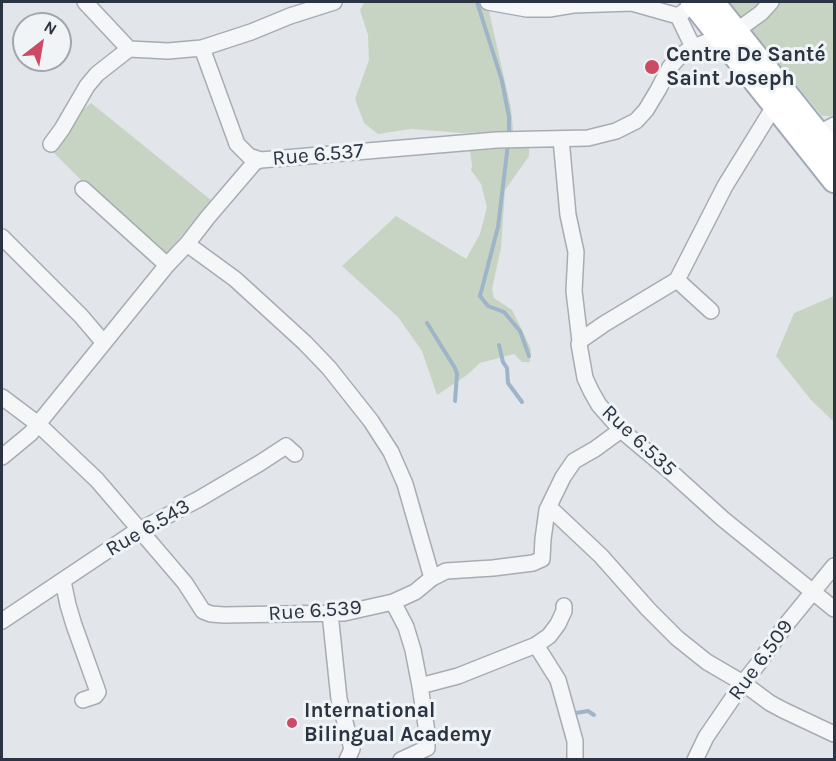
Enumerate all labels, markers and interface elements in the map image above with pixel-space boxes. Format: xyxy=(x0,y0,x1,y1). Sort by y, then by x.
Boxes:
north arrow xyxy=(12,12,72,72)
text: N xyxy=(41,17,60,39)
place label: Centre De Santé Saint Joseph xyxy=(666,42,826,92)
marker: Centre De Santé Saint Joseph xyxy=(643,58,661,76)
street label: Rue 6.537 xyxy=(271,138,365,172)
street label: Rue 6.535 xyxy=(596,400,682,482)
street label: Rue 6.543 xyxy=(101,494,195,562)
street label: Rue 6.539 xyxy=(267,595,363,627)
street label: Rue 6.509 xyxy=(723,615,799,705)
place label: International Bilingual Academy xyxy=(304,698,491,748)
marker: International Bilingual Academy xyxy=(285,716,299,730)

